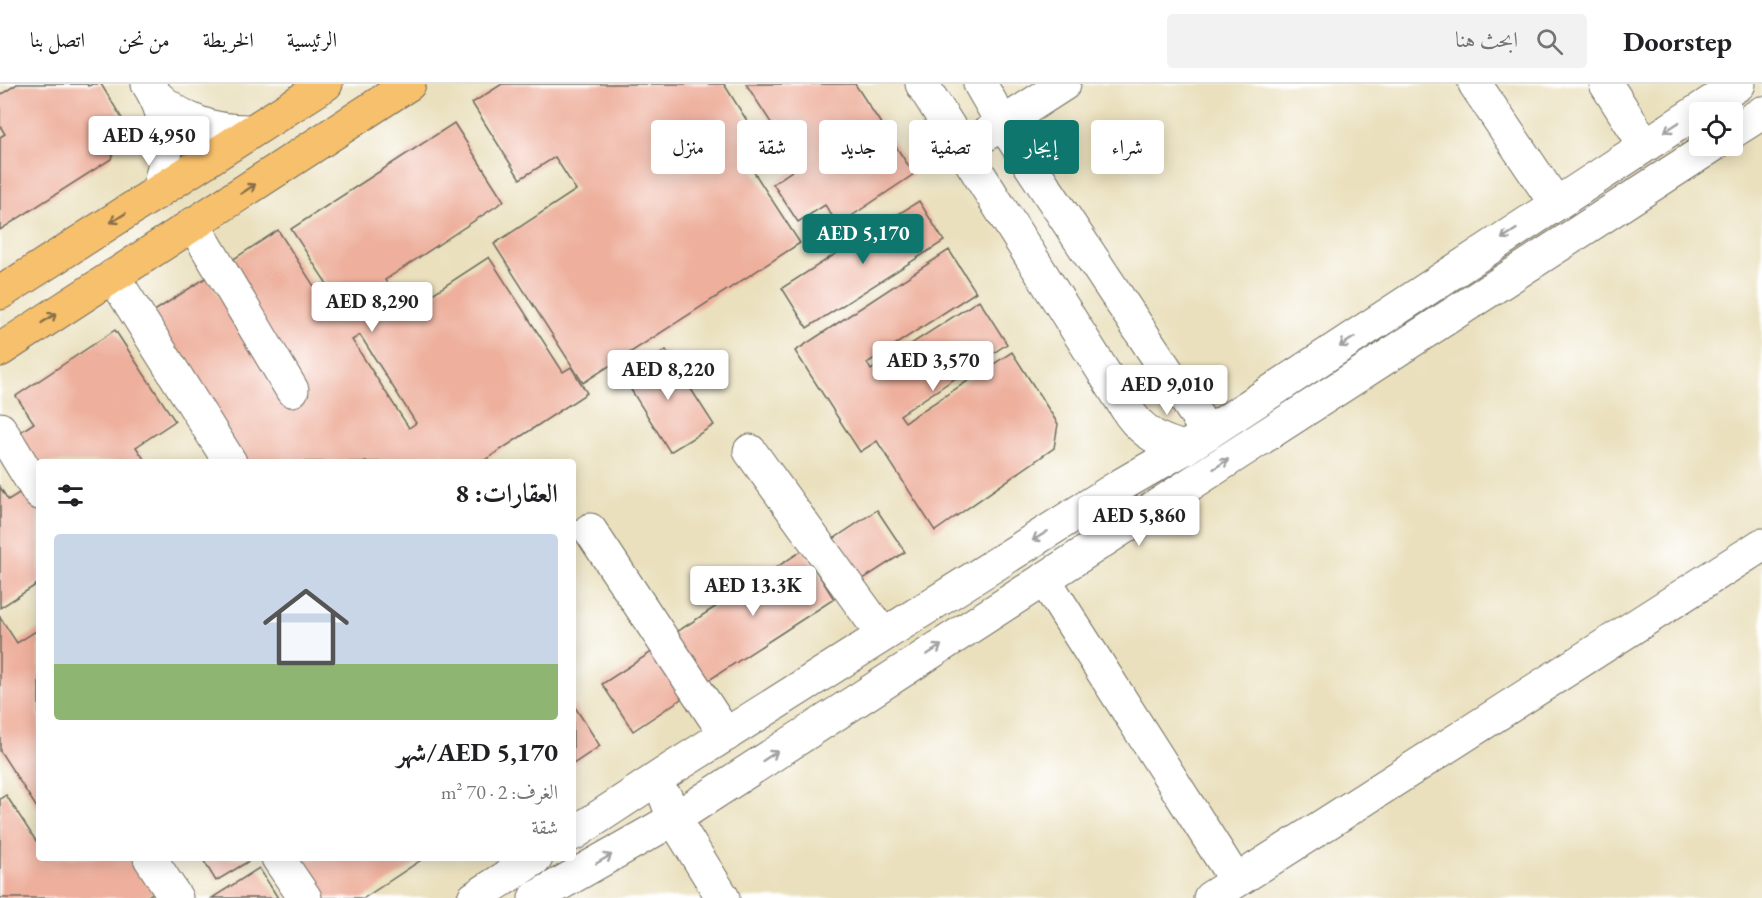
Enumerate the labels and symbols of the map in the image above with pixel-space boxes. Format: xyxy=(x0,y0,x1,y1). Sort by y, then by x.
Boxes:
pin: AED 4,950 xyxy=(80,116,218,167)
one-way arrow xyxy=(1664,121,1681,133)
one-way arrow xyxy=(239,182,256,194)
one-way arrow xyxy=(109,211,126,224)
pin: AED 5,170 xyxy=(794,214,932,265)
one-way arrow xyxy=(1501,228,1518,241)
pin: AED 8,290 xyxy=(303,282,441,333)
one-way arrow xyxy=(40,311,57,323)
one-way arrow xyxy=(1338,335,1355,348)
pin: AED 3,570 xyxy=(864,341,1002,392)
pin: AED 8,220 xyxy=(599,350,737,401)
pin: AED 9,010 xyxy=(1098,365,1236,416)
one-way arrow xyxy=(1212,458,1229,470)
pin: AED 5,860 xyxy=(1070,496,1208,547)
one-way arrow xyxy=(1032,531,1049,543)
pin: AED 13.3K xyxy=(684,566,822,617)
one-way arrow xyxy=(925,644,942,656)
one-way arrow xyxy=(762,750,779,763)
one-way arrow xyxy=(596,852,613,864)

